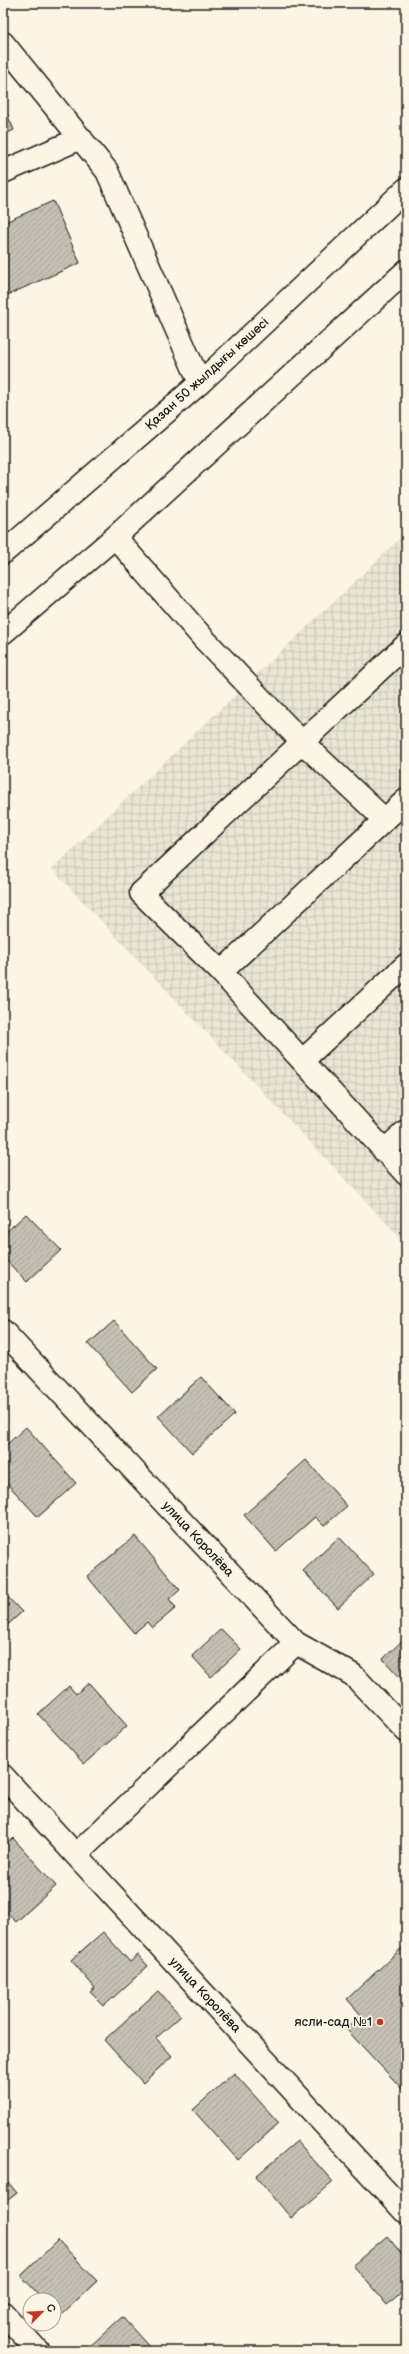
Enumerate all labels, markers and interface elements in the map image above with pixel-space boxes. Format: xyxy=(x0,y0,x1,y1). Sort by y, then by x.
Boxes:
street label: Қазан 50 жылдығы көшесі xyxy=(142,314,272,434)
street label: улица Королёва xyxy=(159,1498,237,1580)
street label: улица Королёва xyxy=(166,1954,244,2036)
place label: ясли-сад №1 xyxy=(295,2014,372,2030)
marker: ясли-сад №1 xyxy=(375,2017,385,2027)
north arrow xyxy=(22,2292,62,2332)
text: С xyxy=(43,2302,58,2315)

